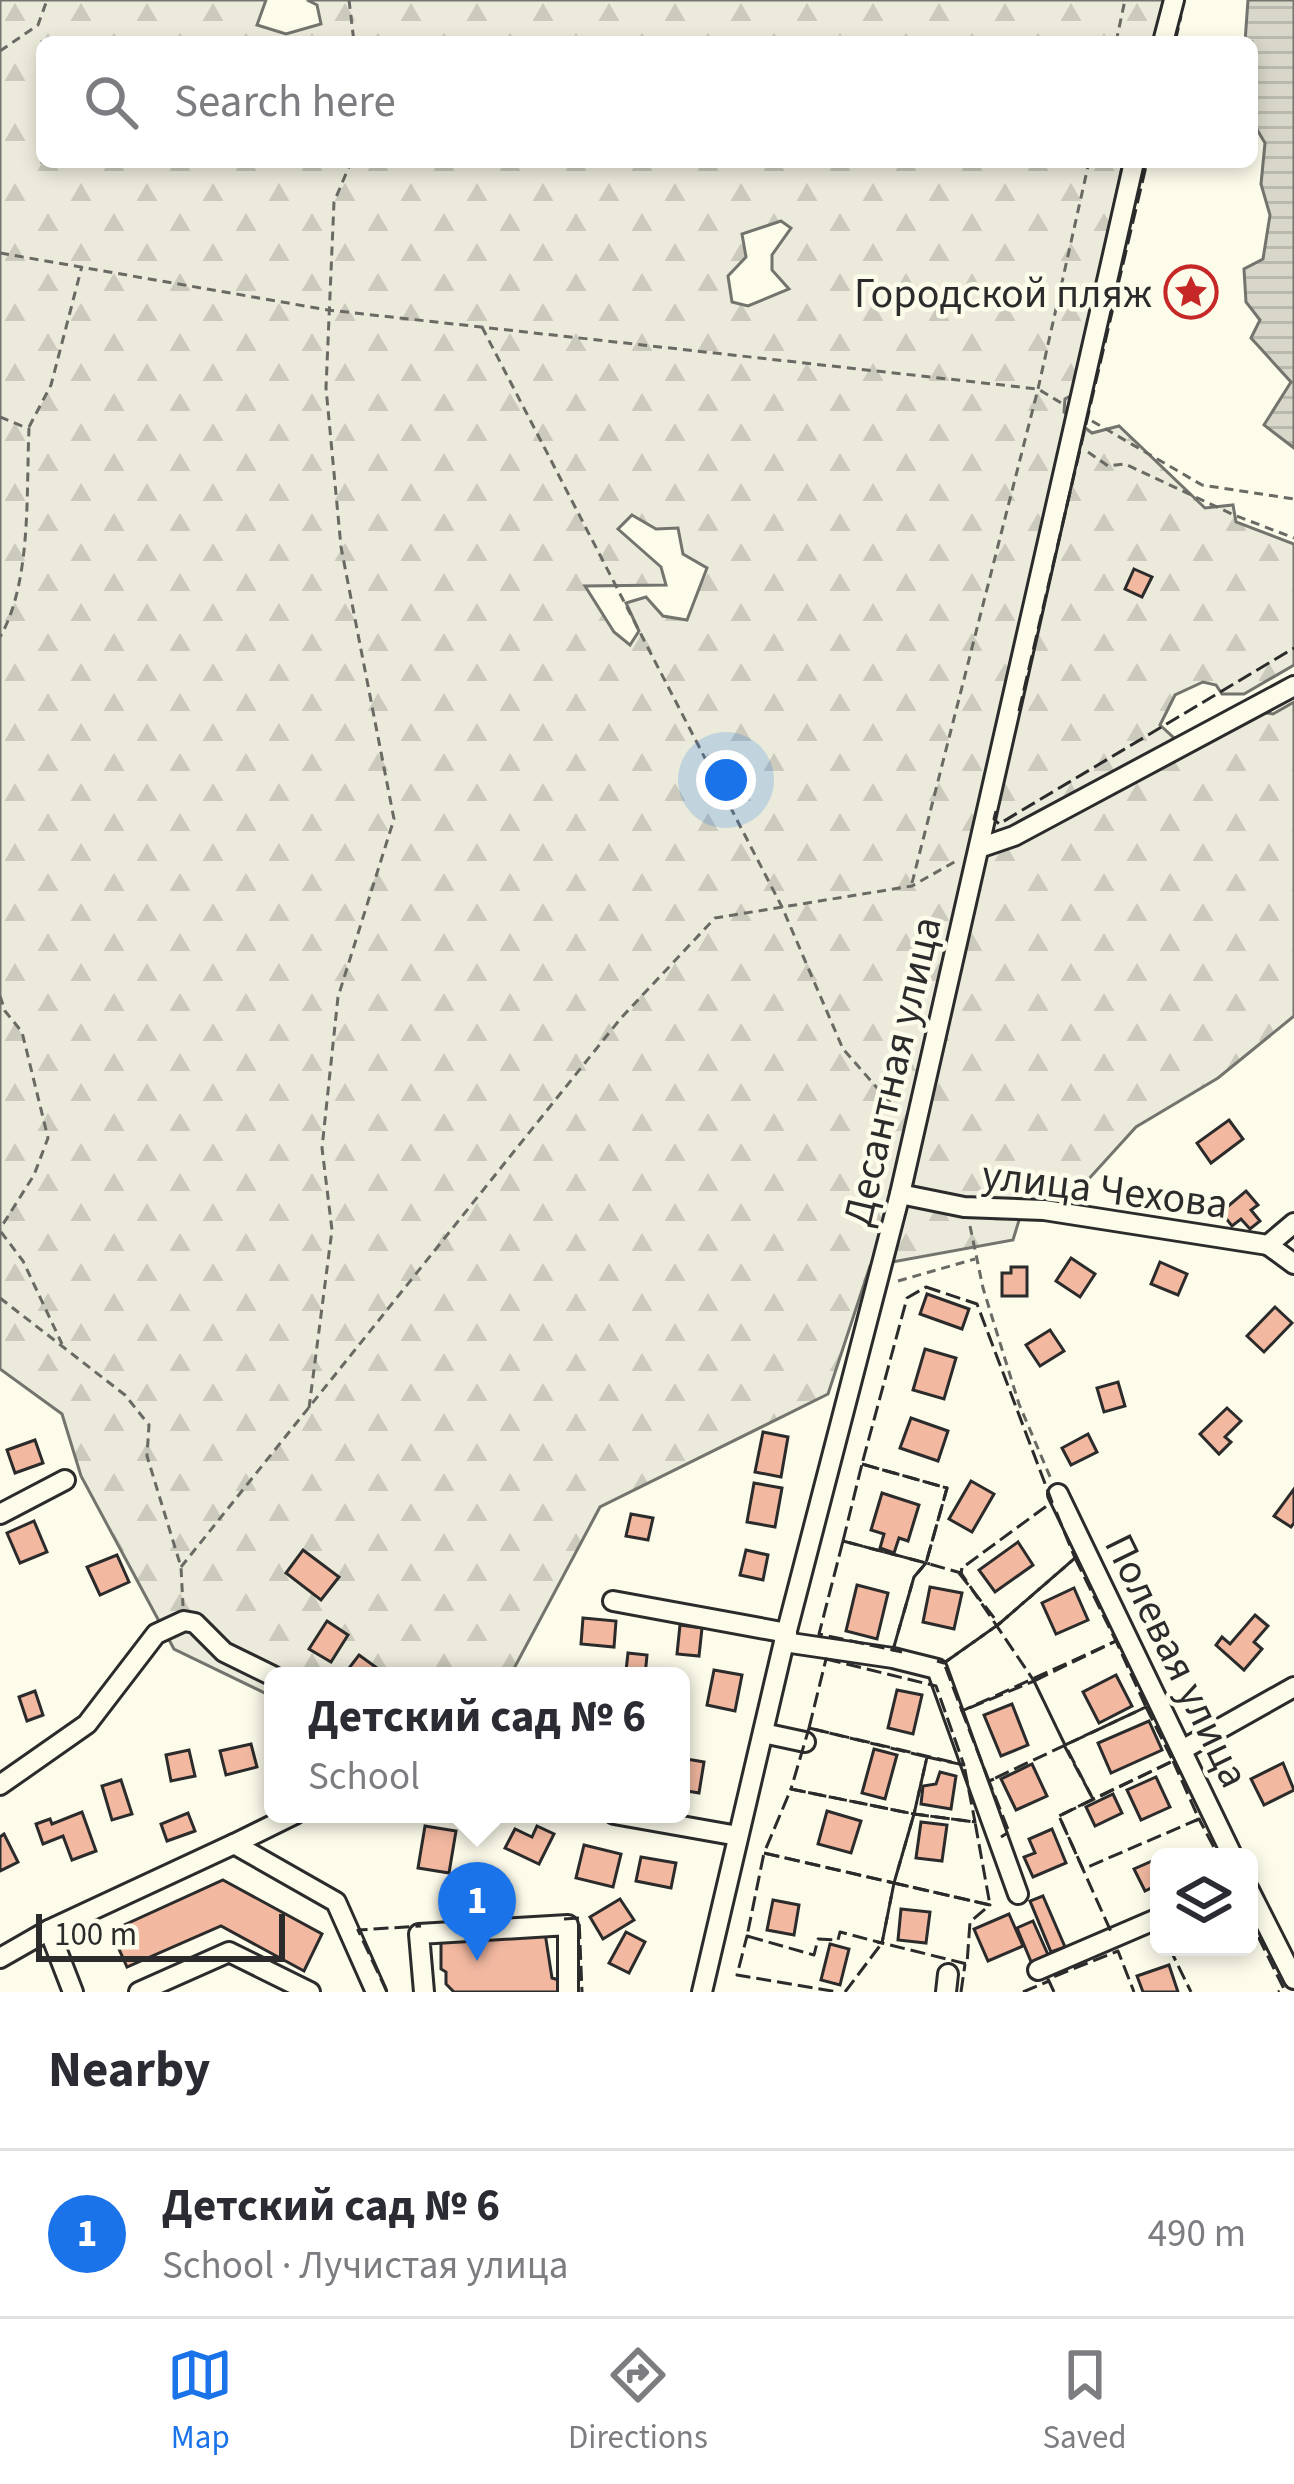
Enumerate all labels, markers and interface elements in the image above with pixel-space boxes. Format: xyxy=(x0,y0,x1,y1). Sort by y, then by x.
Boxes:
search box xyxy=(36,36,1258,168)
icon: search xyxy=(78,69,144,135)
text: Search here xyxy=(174,70,396,134)
place label: Городской пляж xyxy=(854,264,1152,324)
place icon: Городской пляж xyxy=(1163,264,1219,320)
your location xyxy=(696,750,756,810)
street label: Десантная улица xyxy=(828,911,958,1232)
street label: улица Чехова xyxy=(978,1145,1231,1235)
street label: Полевая улица xyxy=(1089,1524,1264,1798)
popup xyxy=(264,1667,690,1823)
text: Детский сад № 6 xyxy=(308,1685,646,1749)
text: School xyxy=(308,1749,420,1805)
map controls xyxy=(1150,1848,1258,1956)
button: layers xyxy=(1150,1848,1258,1956)
pin: 1 xyxy=(438,1862,516,1961)
scale bar xyxy=(36,1908,285,1961)
text: 100 m xyxy=(54,1911,137,1958)
text: Nearby xyxy=(48,2034,210,2106)
text: Детский сад № 6 xyxy=(162,2174,500,2238)
text: 1 xyxy=(77,2206,97,2262)
text: 490 m xyxy=(1148,2206,1246,2262)
text: School · Лучистая улица xyxy=(162,2238,568,2294)
tab: Map xyxy=(167,2342,233,2461)
tab: Directions xyxy=(568,2342,708,2461)
tab: Saved xyxy=(1042,2342,1127,2461)

